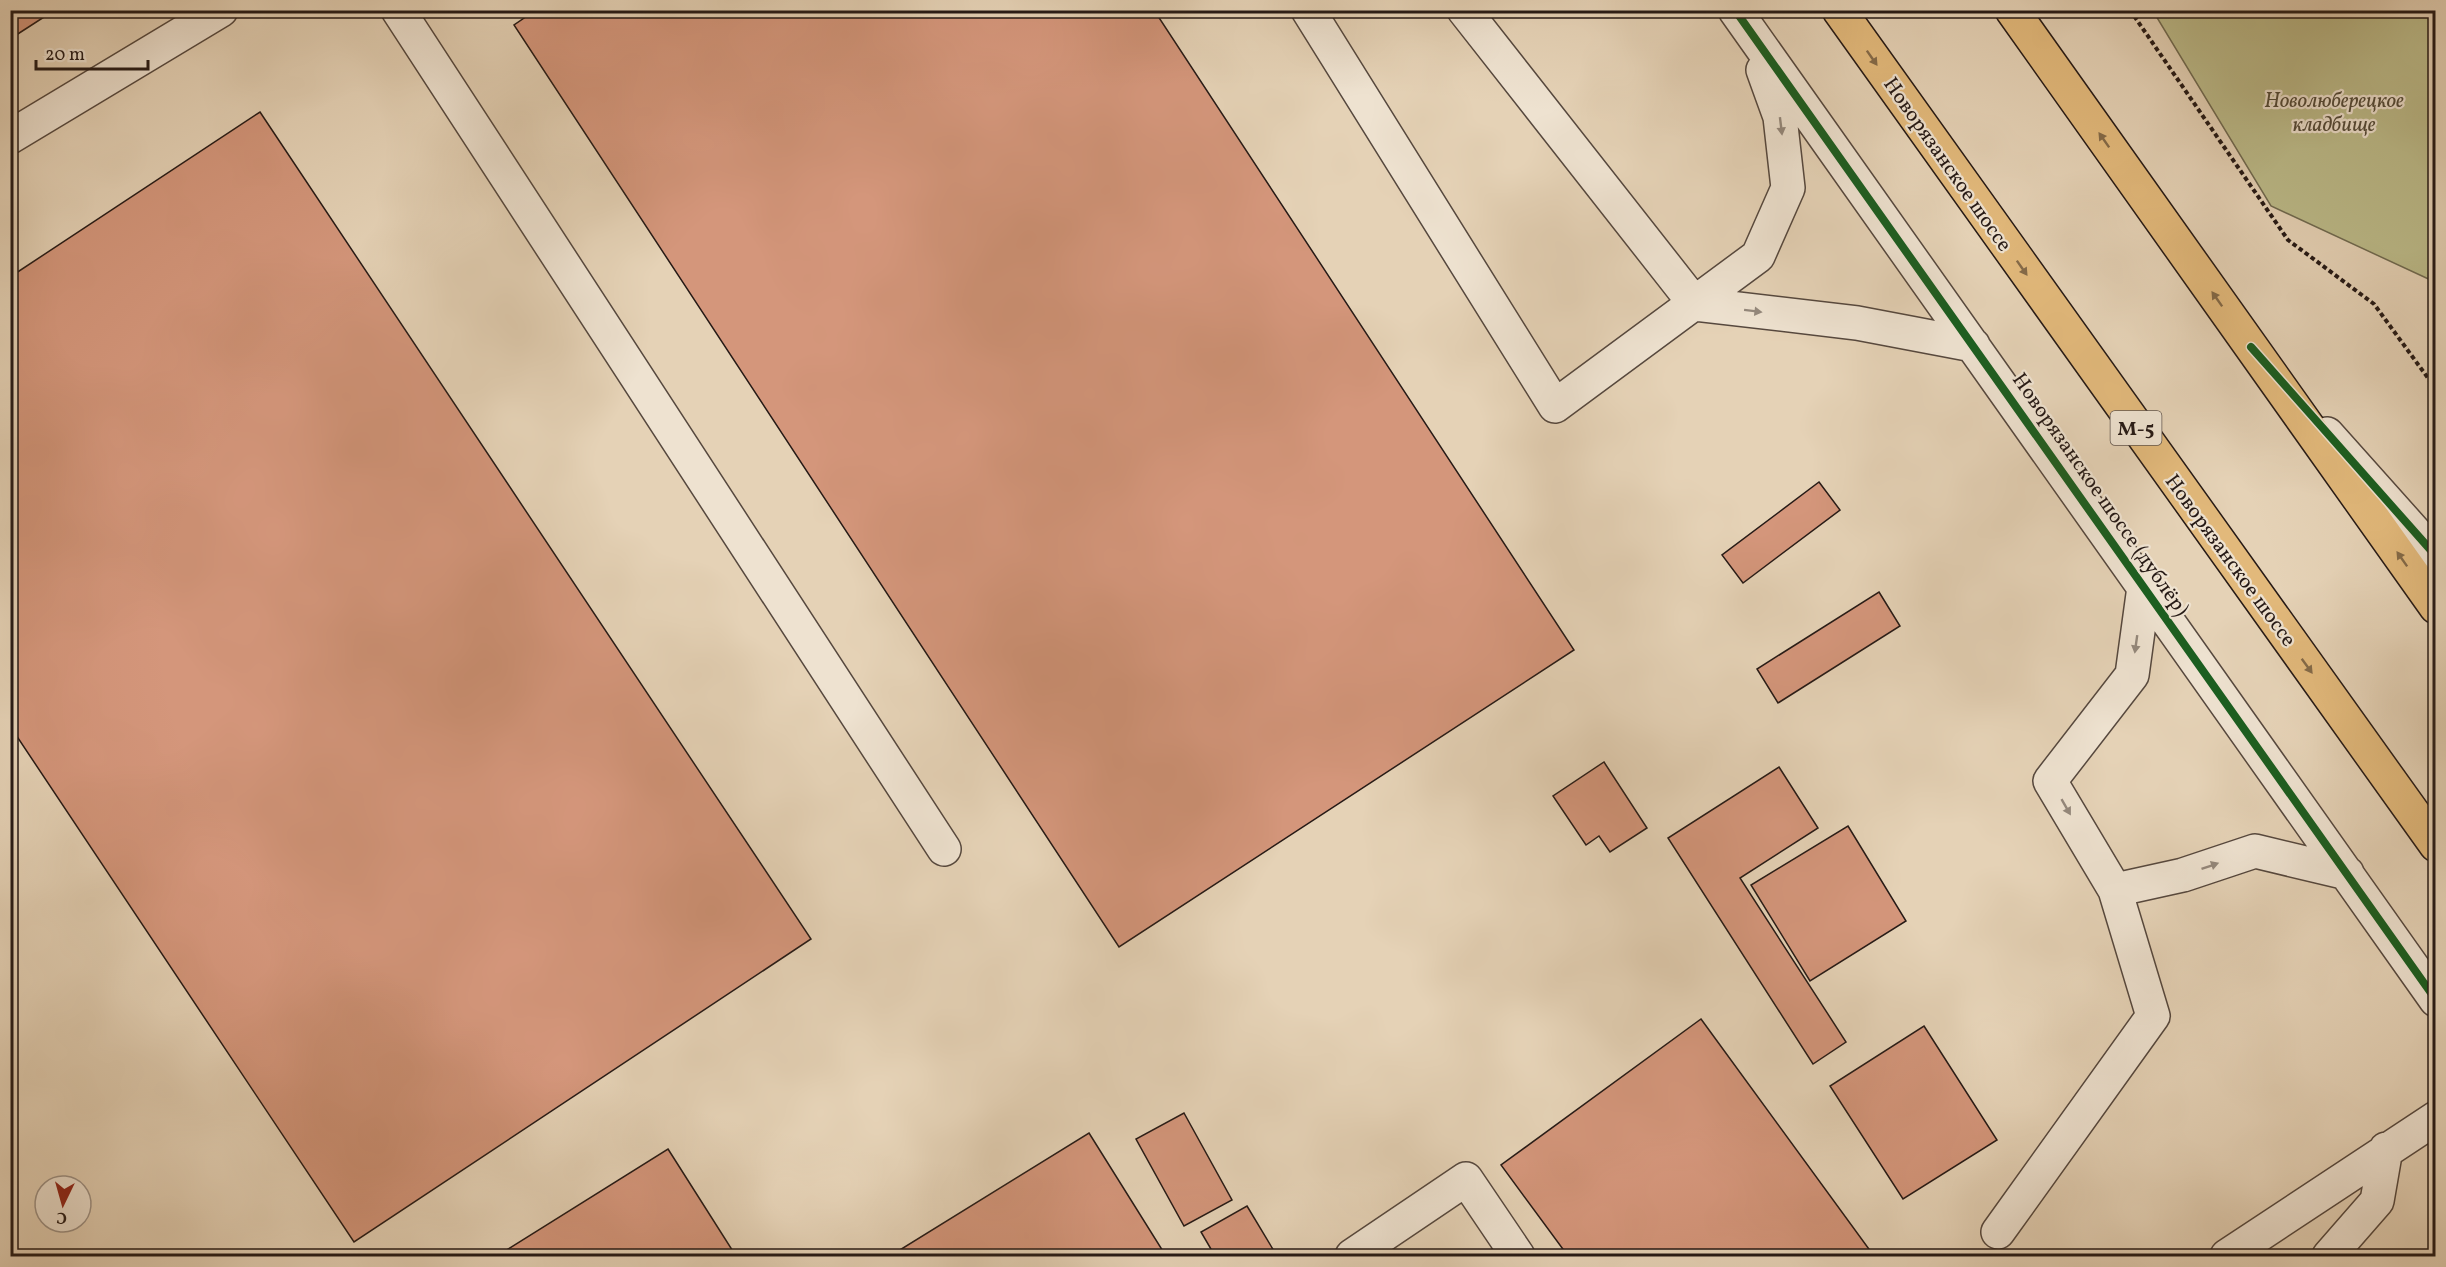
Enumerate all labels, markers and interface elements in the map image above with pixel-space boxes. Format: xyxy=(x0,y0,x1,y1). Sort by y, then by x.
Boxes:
scale bar xyxy=(36,33,148,71)
text: 20 m xyxy=(45,43,85,68)
one-way arrow xyxy=(1866,51,1878,66)
street label: Новорязанское шоссе xyxy=(1876,72,2018,258)
park label: Новолюберецкое кладбище xyxy=(2264,87,2404,140)
one-way arrow xyxy=(1777,117,1786,136)
one-way arrow xyxy=(2098,133,2110,149)
one-way arrow xyxy=(2016,260,2028,276)
one-way arrow xyxy=(2211,292,2223,308)
one-way arrow xyxy=(1743,306,1762,316)
street label: Новорязанское шоссе (дублёр) xyxy=(2004,367,2195,622)
road number: М-5 xyxy=(2110,411,2162,445)
street label: Новорязанское шоссе xyxy=(2157,469,2302,653)
one-way arrow xyxy=(2396,552,2408,568)
one-way arrow xyxy=(2131,635,2140,654)
one-way arrow xyxy=(2301,657,2313,673)
one-way arrow xyxy=(2061,799,2071,816)
one-way arrow xyxy=(2201,860,2219,870)
north arrow xyxy=(33,1174,93,1234)
text: С xyxy=(56,1206,68,1228)

